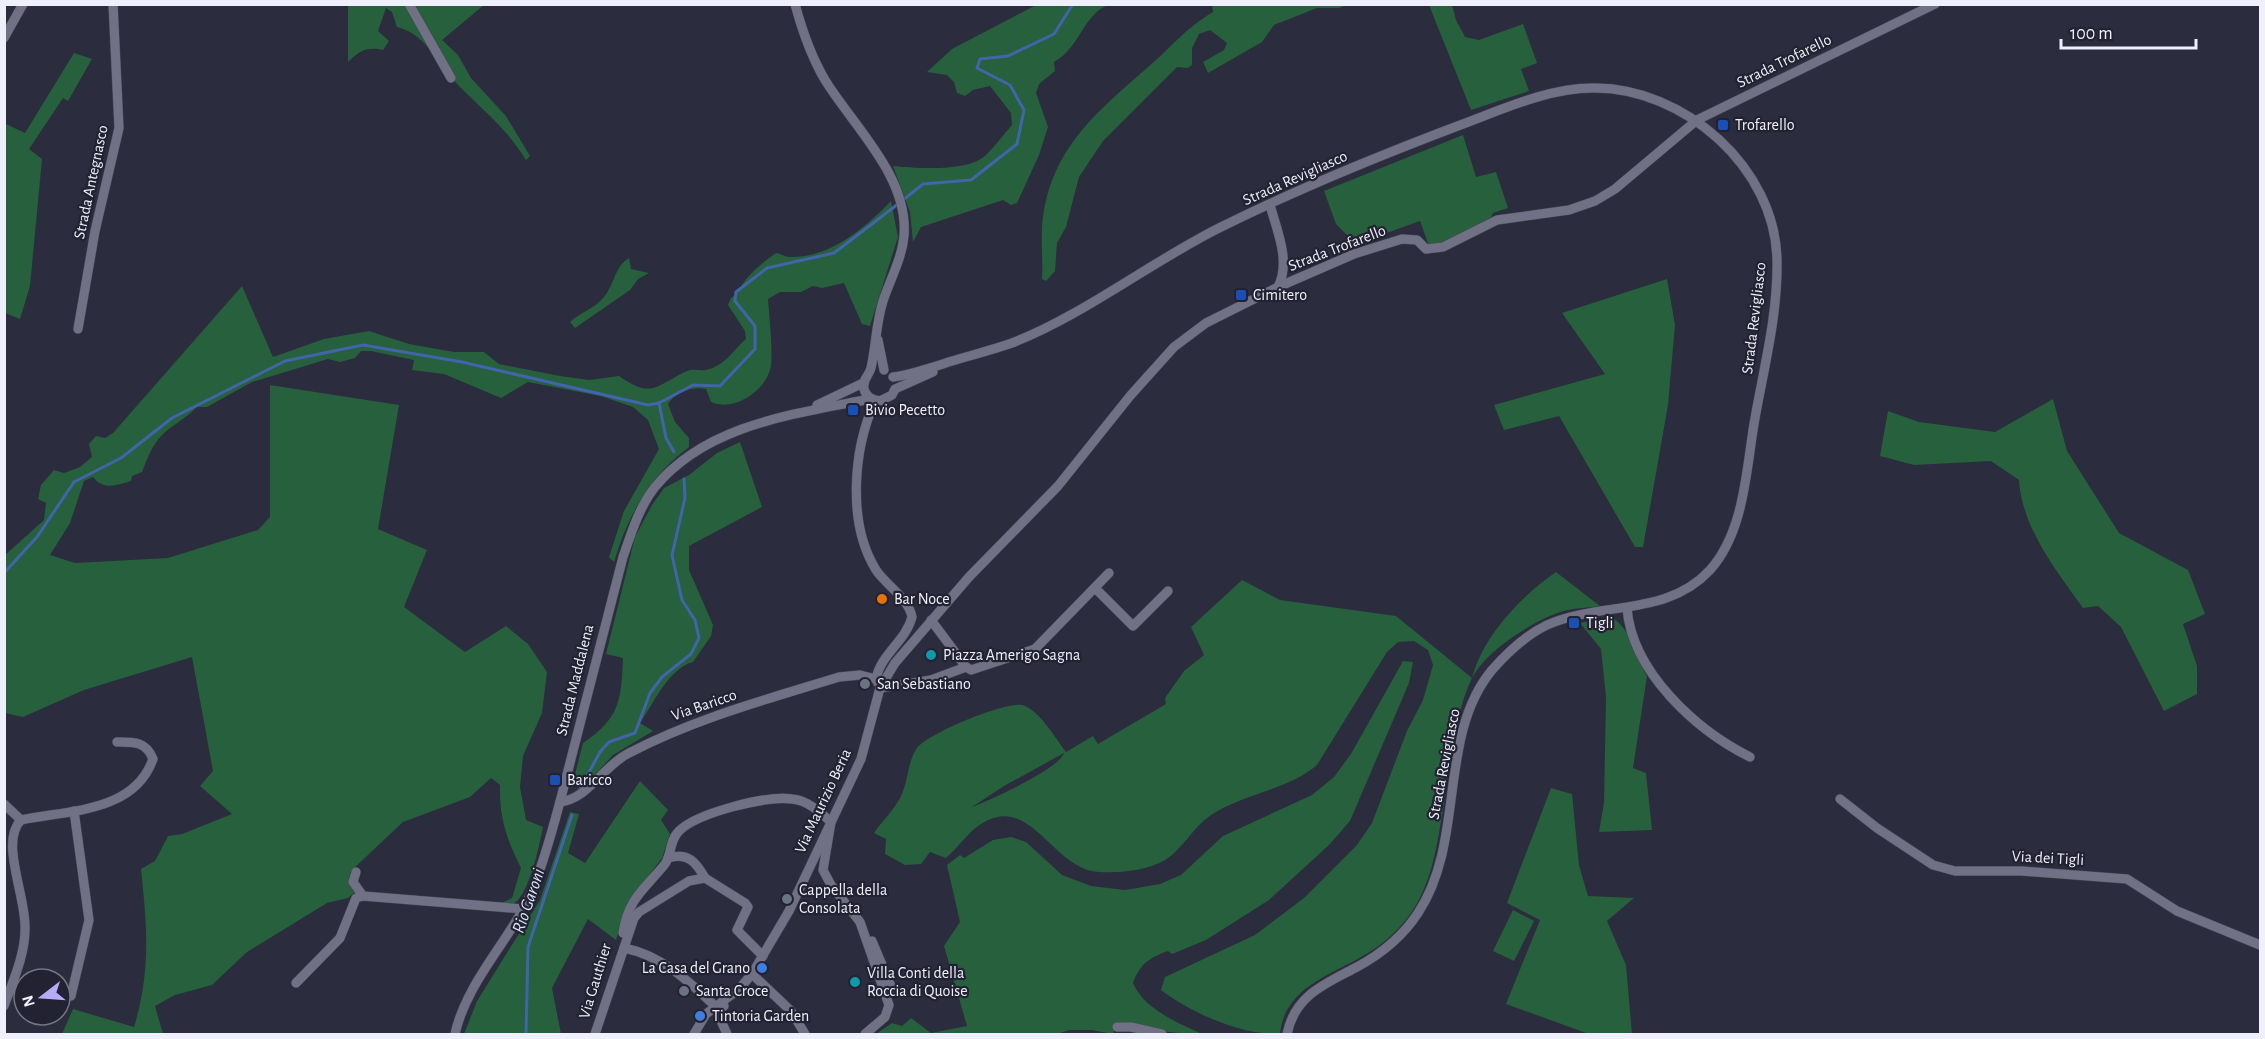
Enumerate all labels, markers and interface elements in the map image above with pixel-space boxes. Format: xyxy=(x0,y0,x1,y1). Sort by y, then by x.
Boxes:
scale bar xyxy=(2061,12,2196,50)
text: 100 m xyxy=(2070,25,2113,43)
street label: Strada Trofarello xyxy=(1734,31,1834,91)
place label: Trofarello xyxy=(1735,117,1795,133)
marker: Trofarello xyxy=(1716,118,1730,132)
street label: Strada Antegnasco xyxy=(71,123,111,240)
street label: Strada Revigliasco xyxy=(1240,148,1350,208)
street label: Strada Trofarello xyxy=(1286,222,1388,274)
street label: Strada Revigliasco xyxy=(1739,261,1769,375)
place label: Cimitero xyxy=(1253,287,1307,303)
marker: Cimitero xyxy=(1234,288,1248,302)
place label: Bivio Pecetto xyxy=(865,402,945,418)
marker: Bivio Pecetto xyxy=(846,403,860,417)
place label: Bar Noce xyxy=(894,591,950,607)
marker: Bar Noce xyxy=(875,592,889,606)
place label: Tigli xyxy=(1586,615,1613,631)
marker: Tigli xyxy=(1567,616,1581,630)
street label: Strada Maddalena xyxy=(553,623,597,737)
place label: Piazza Amerigo Sagna xyxy=(943,647,1080,663)
marker: Piazza Amerigo Sagna xyxy=(924,648,938,662)
place label: San Sebastiano xyxy=(877,676,971,692)
marker: San Sebastiano xyxy=(858,677,872,691)
street label: Via Baricco xyxy=(669,686,739,724)
street label: Strada Revigliasco xyxy=(1425,707,1463,821)
street label: Via Maurizio Beria xyxy=(792,746,854,856)
place label: Baricco xyxy=(567,772,612,788)
marker: Baricco xyxy=(548,773,562,787)
street label: Via dei Tigli xyxy=(2011,848,2085,868)
water label: Rio Garoni xyxy=(510,866,548,936)
place label: Cappella della Consolata xyxy=(799,882,887,916)
marker: Cappella della Consolata xyxy=(780,892,794,906)
street label: Via Gauthier xyxy=(576,941,614,1021)
place label: La Casa del Grano xyxy=(642,960,750,976)
marker: La Casa del Grano xyxy=(755,961,769,975)
place label: Villa Conti della Roccia di Quoise xyxy=(867,965,968,1000)
north arrow xyxy=(12,967,72,1027)
marker: Villa Conti della Roccia di Quoise xyxy=(848,975,862,989)
place label: Santa Croce xyxy=(696,983,768,999)
marker: Santa Croce xyxy=(677,984,691,998)
text: N xyxy=(19,993,38,1009)
place label: Tintoria Garden xyxy=(712,1008,809,1024)
marker: Tintoria Garden xyxy=(693,1009,707,1023)

